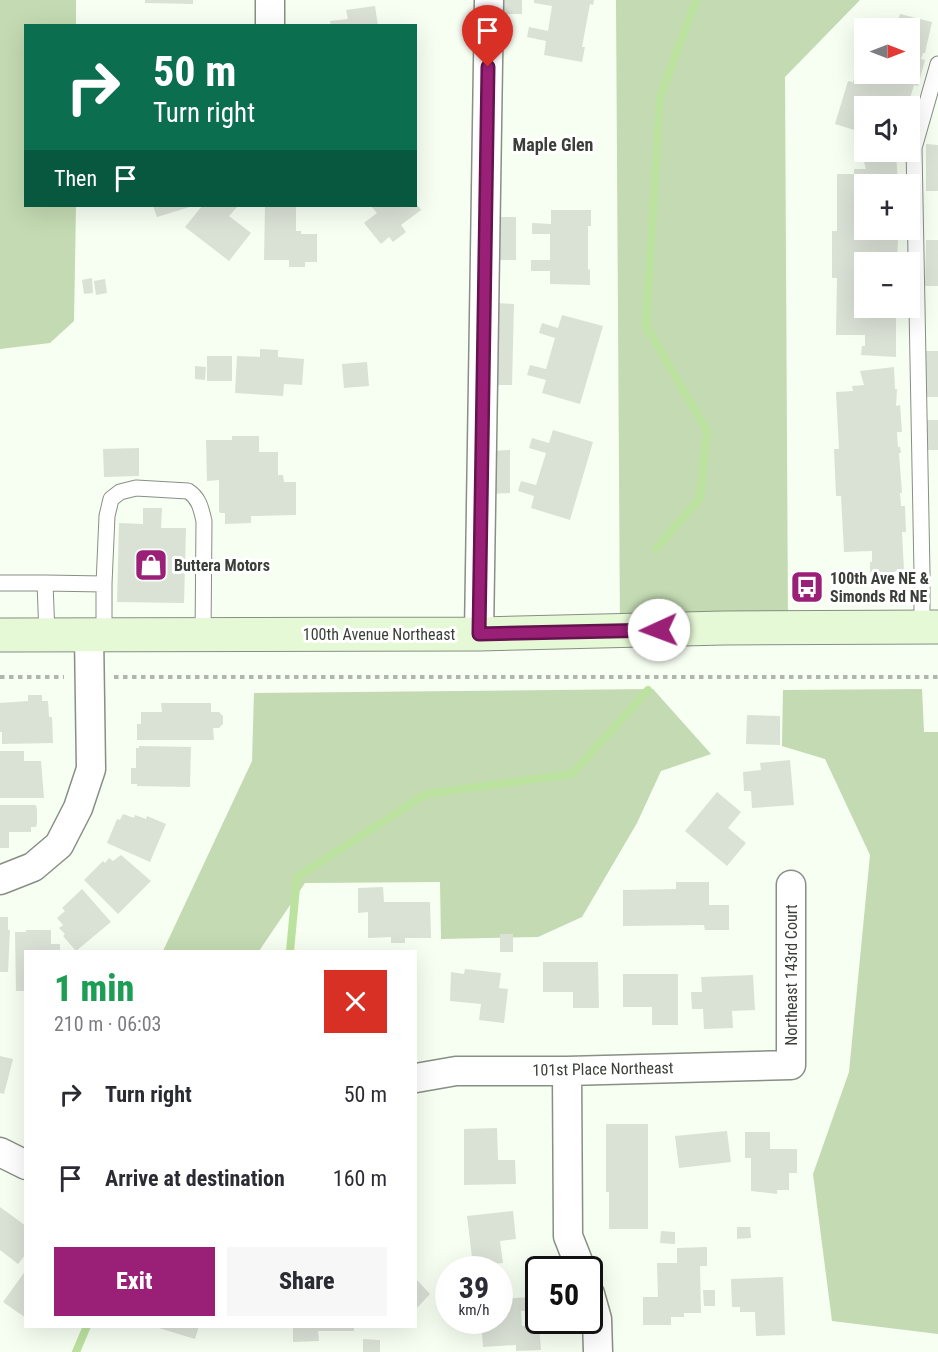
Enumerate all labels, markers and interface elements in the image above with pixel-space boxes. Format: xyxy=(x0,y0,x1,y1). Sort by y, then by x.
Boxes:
pin xyxy=(462,5,513,67)
icon: arrive xyxy=(471,14,504,47)
north arrow xyxy=(854,18,920,84)
map controls xyxy=(854,18,920,318)
text: 50 m xyxy=(153,47,236,96)
icon: right xyxy=(54,48,132,126)
button: sound xyxy=(854,96,920,162)
text: Turn right xyxy=(153,97,255,129)
district label: Maple Glen xyxy=(513,134,593,155)
icon: arrive xyxy=(109,162,142,195)
text: Then xyxy=(54,166,97,191)
button: + xyxy=(854,174,920,240)
button: − xyxy=(854,252,920,318)
shop icon: Buttera Motors xyxy=(133,547,169,583)
place label: Buttera Motors xyxy=(174,556,270,575)
bus stop icon: 100th Ave NE & Simonds Rd NE xyxy=(789,569,825,605)
place label: 100th Ave NE & Simonds Rd NE xyxy=(830,569,929,606)
position arrow xyxy=(627,598,691,662)
street label: 100th Avenue Northeast xyxy=(303,625,455,644)
street label: Northeast 143rd Court xyxy=(782,904,801,1046)
text: 1 min xyxy=(54,968,134,1010)
button: close xyxy=(324,970,387,1033)
text: 210 m · 06:03 xyxy=(54,1012,161,1036)
street label: 101st Place Northeast xyxy=(532,1058,674,1080)
icon: right xyxy=(54,1078,87,1111)
text: Turn right xyxy=(105,1082,192,1107)
text: 50 m xyxy=(344,1082,387,1107)
icon: arrive xyxy=(54,1162,87,1195)
text: Arrive at destination xyxy=(105,1166,285,1191)
text: 160 m xyxy=(333,1166,387,1191)
button: Exit xyxy=(54,1247,215,1316)
button: Share xyxy=(227,1247,387,1316)
speed limit sign: 50 xyxy=(525,1256,603,1334)
text: 39 xyxy=(459,1270,489,1305)
text: km/h xyxy=(459,1301,489,1319)

